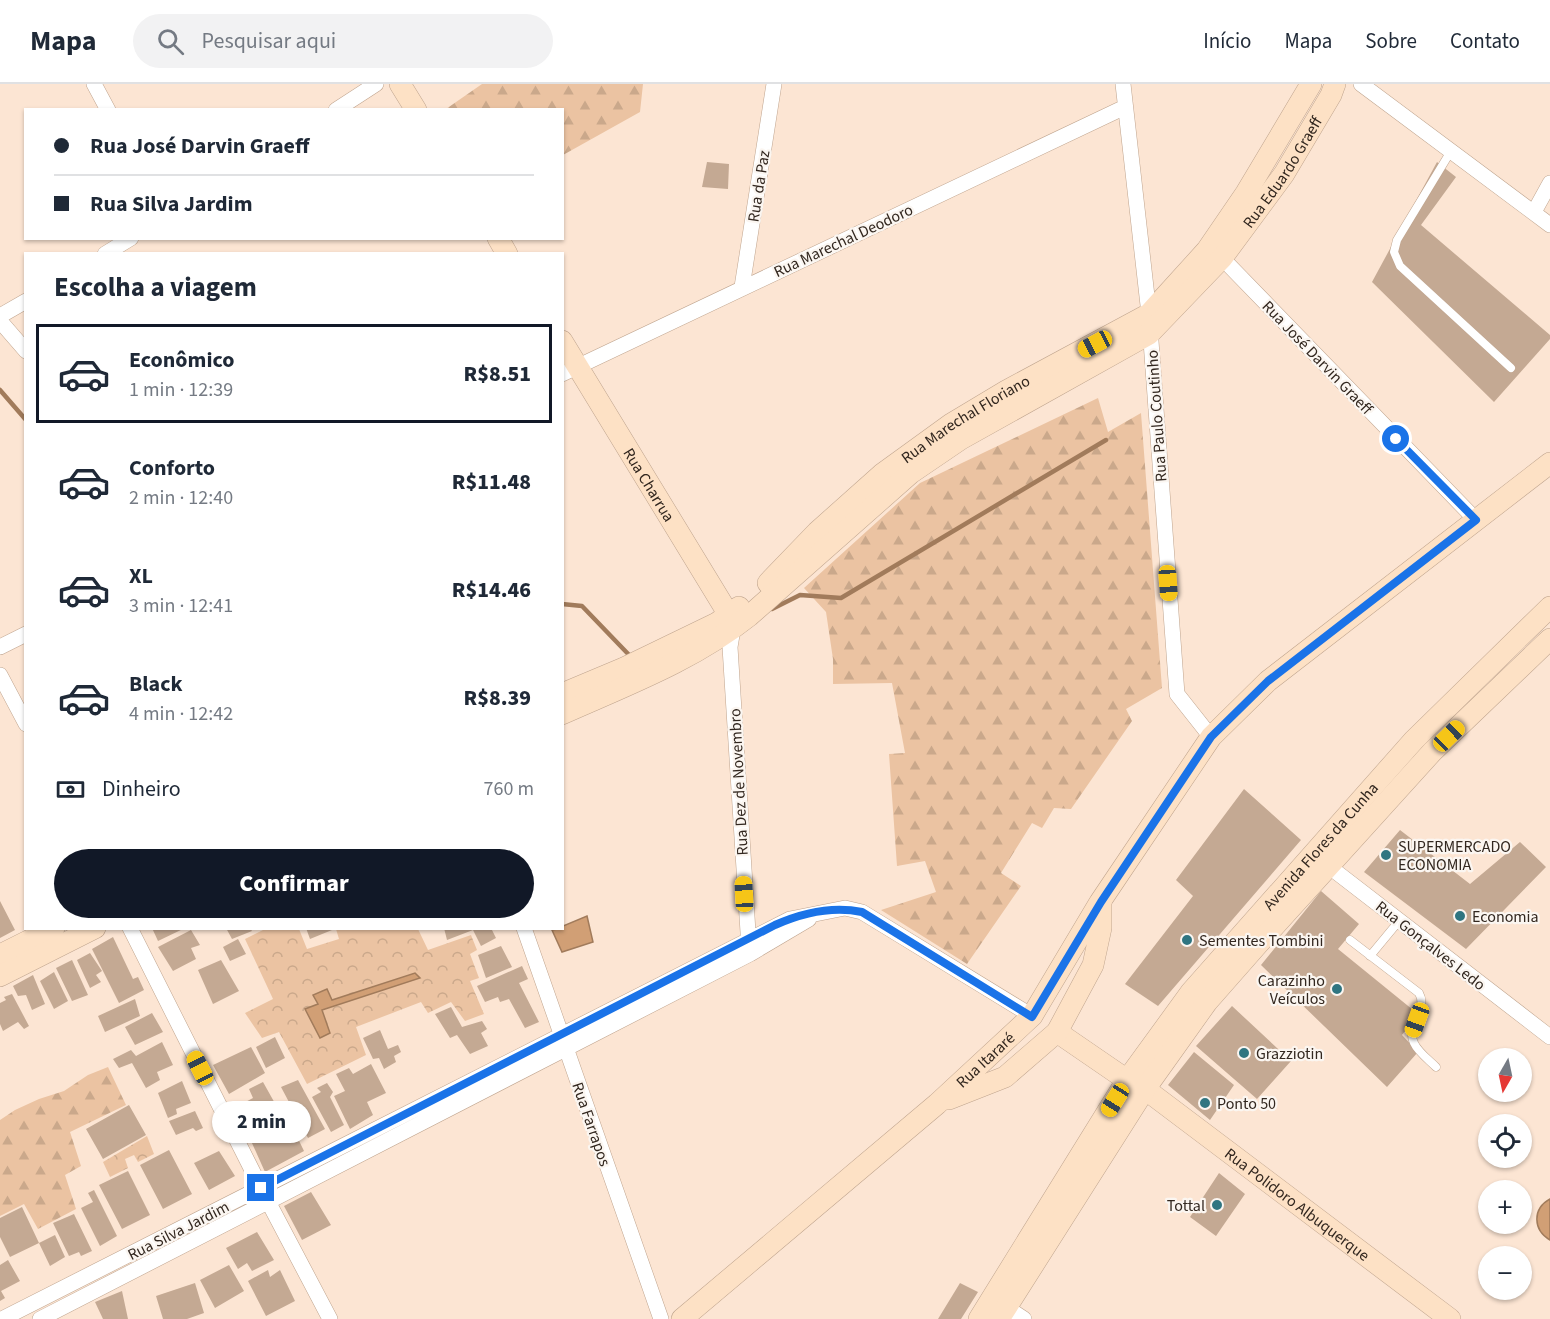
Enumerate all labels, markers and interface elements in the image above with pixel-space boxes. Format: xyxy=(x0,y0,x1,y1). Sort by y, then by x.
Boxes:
search box xyxy=(133,14,553,68)
text: Mapa xyxy=(30,21,97,61)
icon: search xyxy=(154,25,187,58)
text: Pesquisar aqui xyxy=(202,25,336,57)
text: Início xyxy=(1203,26,1251,56)
text: Mapa xyxy=(1284,26,1332,56)
text: Sobre xyxy=(1365,26,1417,56)
text: Contato xyxy=(1450,26,1520,56)
street label: Rua Eduardo Graeff xyxy=(1238,112,1328,233)
text: Rua José Darvin Graeff xyxy=(90,130,309,162)
street label: Rua da Paz xyxy=(742,148,776,224)
text: Rua Silva Jardim xyxy=(90,188,253,220)
street label: Rua Marechal Deodoro xyxy=(770,199,917,283)
text: Escolha a viagem xyxy=(54,268,257,307)
street label: Rua José Darvin Graeff xyxy=(1257,296,1378,420)
car xyxy=(1075,328,1115,360)
text: Econômico xyxy=(129,344,234,376)
icon: car xyxy=(57,347,111,401)
street label: Rua Paulo Coutinho xyxy=(1141,349,1173,483)
text: R$8.51 xyxy=(464,358,531,390)
street label: Rua Marechal Floriano xyxy=(897,370,1034,469)
text: 1 min · 12:39 xyxy=(129,376,233,404)
route start xyxy=(1382,425,1409,452)
street label: Rua Charrua xyxy=(618,444,680,526)
text: Conforto xyxy=(129,452,215,484)
icon: car xyxy=(57,455,111,509)
text: R$11.48 xyxy=(452,466,531,498)
text: 2 min · 12:40 xyxy=(129,484,233,512)
text: XL xyxy=(129,560,153,592)
icon: car xyxy=(57,563,111,617)
car xyxy=(1158,564,1178,602)
text: R$14.46 xyxy=(452,574,531,606)
text: 3 min · 12:41 xyxy=(129,592,233,620)
text: Black xyxy=(129,668,183,700)
icon: car xyxy=(57,671,111,725)
text: R$8.39 xyxy=(464,682,531,714)
text: 4 min · 12:42 xyxy=(129,700,233,728)
street label: Rua Dez de Novembro xyxy=(724,708,754,856)
car xyxy=(1430,717,1468,755)
icon: cash xyxy=(54,773,87,806)
text: Dinheiro xyxy=(102,773,181,805)
text: 760 m xyxy=(484,775,534,803)
street label: Avenida Flores da Cunha xyxy=(1258,778,1384,915)
place label: SUPERMERCADO ECONOMIA xyxy=(1398,836,1511,876)
marker: SUPERMERCADO ECONOMIA xyxy=(1379,848,1393,862)
button: Confirmar xyxy=(54,849,534,918)
car xyxy=(734,876,754,912)
street label: Rua Gonçalves Ledo xyxy=(1371,896,1490,996)
place label: Economia xyxy=(1472,906,1539,928)
marker: Economia xyxy=(1453,909,1467,923)
place label: Sementes Tombini xyxy=(1199,930,1323,952)
marker: Sementes Tombini xyxy=(1180,933,1194,947)
place label: Carazinho Veículos xyxy=(1258,970,1325,1010)
marker: Carazinho Veículos xyxy=(1330,982,1344,996)
car xyxy=(1402,1000,1432,1040)
street label: Rua Itararé xyxy=(951,1027,1020,1093)
place label: Grazziotin xyxy=(1256,1043,1323,1065)
marker: Grazziotin xyxy=(1237,1046,1251,1060)
car xyxy=(184,1048,216,1088)
north arrow xyxy=(1478,1048,1532,1102)
map controls xyxy=(1478,1048,1532,1300)
street label: Rua Farrapos xyxy=(566,1079,616,1170)
car xyxy=(1098,1080,1132,1120)
place label: Ponto 50 xyxy=(1217,1093,1276,1115)
marker: Ponto 50 xyxy=(1198,1096,1212,1110)
callout: 2 min xyxy=(212,1101,310,1143)
text: 2 min xyxy=(237,1108,286,1136)
button: locate xyxy=(1478,1114,1532,1168)
street label: Rua Polidoro Albuquerque xyxy=(1220,1143,1374,1267)
route end xyxy=(247,1174,274,1201)
button: + xyxy=(1478,1180,1532,1234)
place label: Tottal xyxy=(1167,1195,1205,1217)
street label: Rua Silva Jardim xyxy=(124,1196,233,1266)
marker: Tottal xyxy=(1210,1198,1224,1212)
button: − xyxy=(1478,1246,1532,1300)

